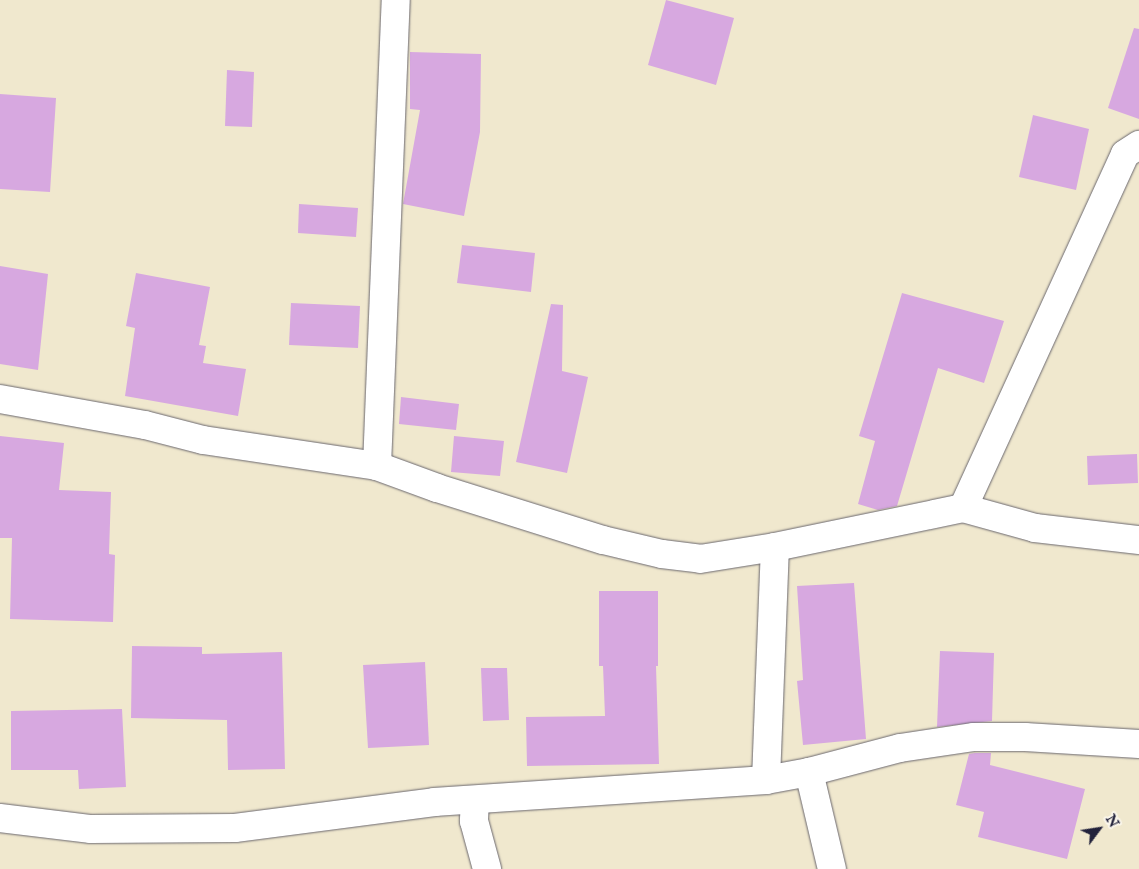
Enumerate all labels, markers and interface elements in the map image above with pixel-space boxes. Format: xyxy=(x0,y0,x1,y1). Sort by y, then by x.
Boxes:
north arrow xyxy=(1074,804,1124,854)
text: N xyxy=(1101,811,1123,831)

